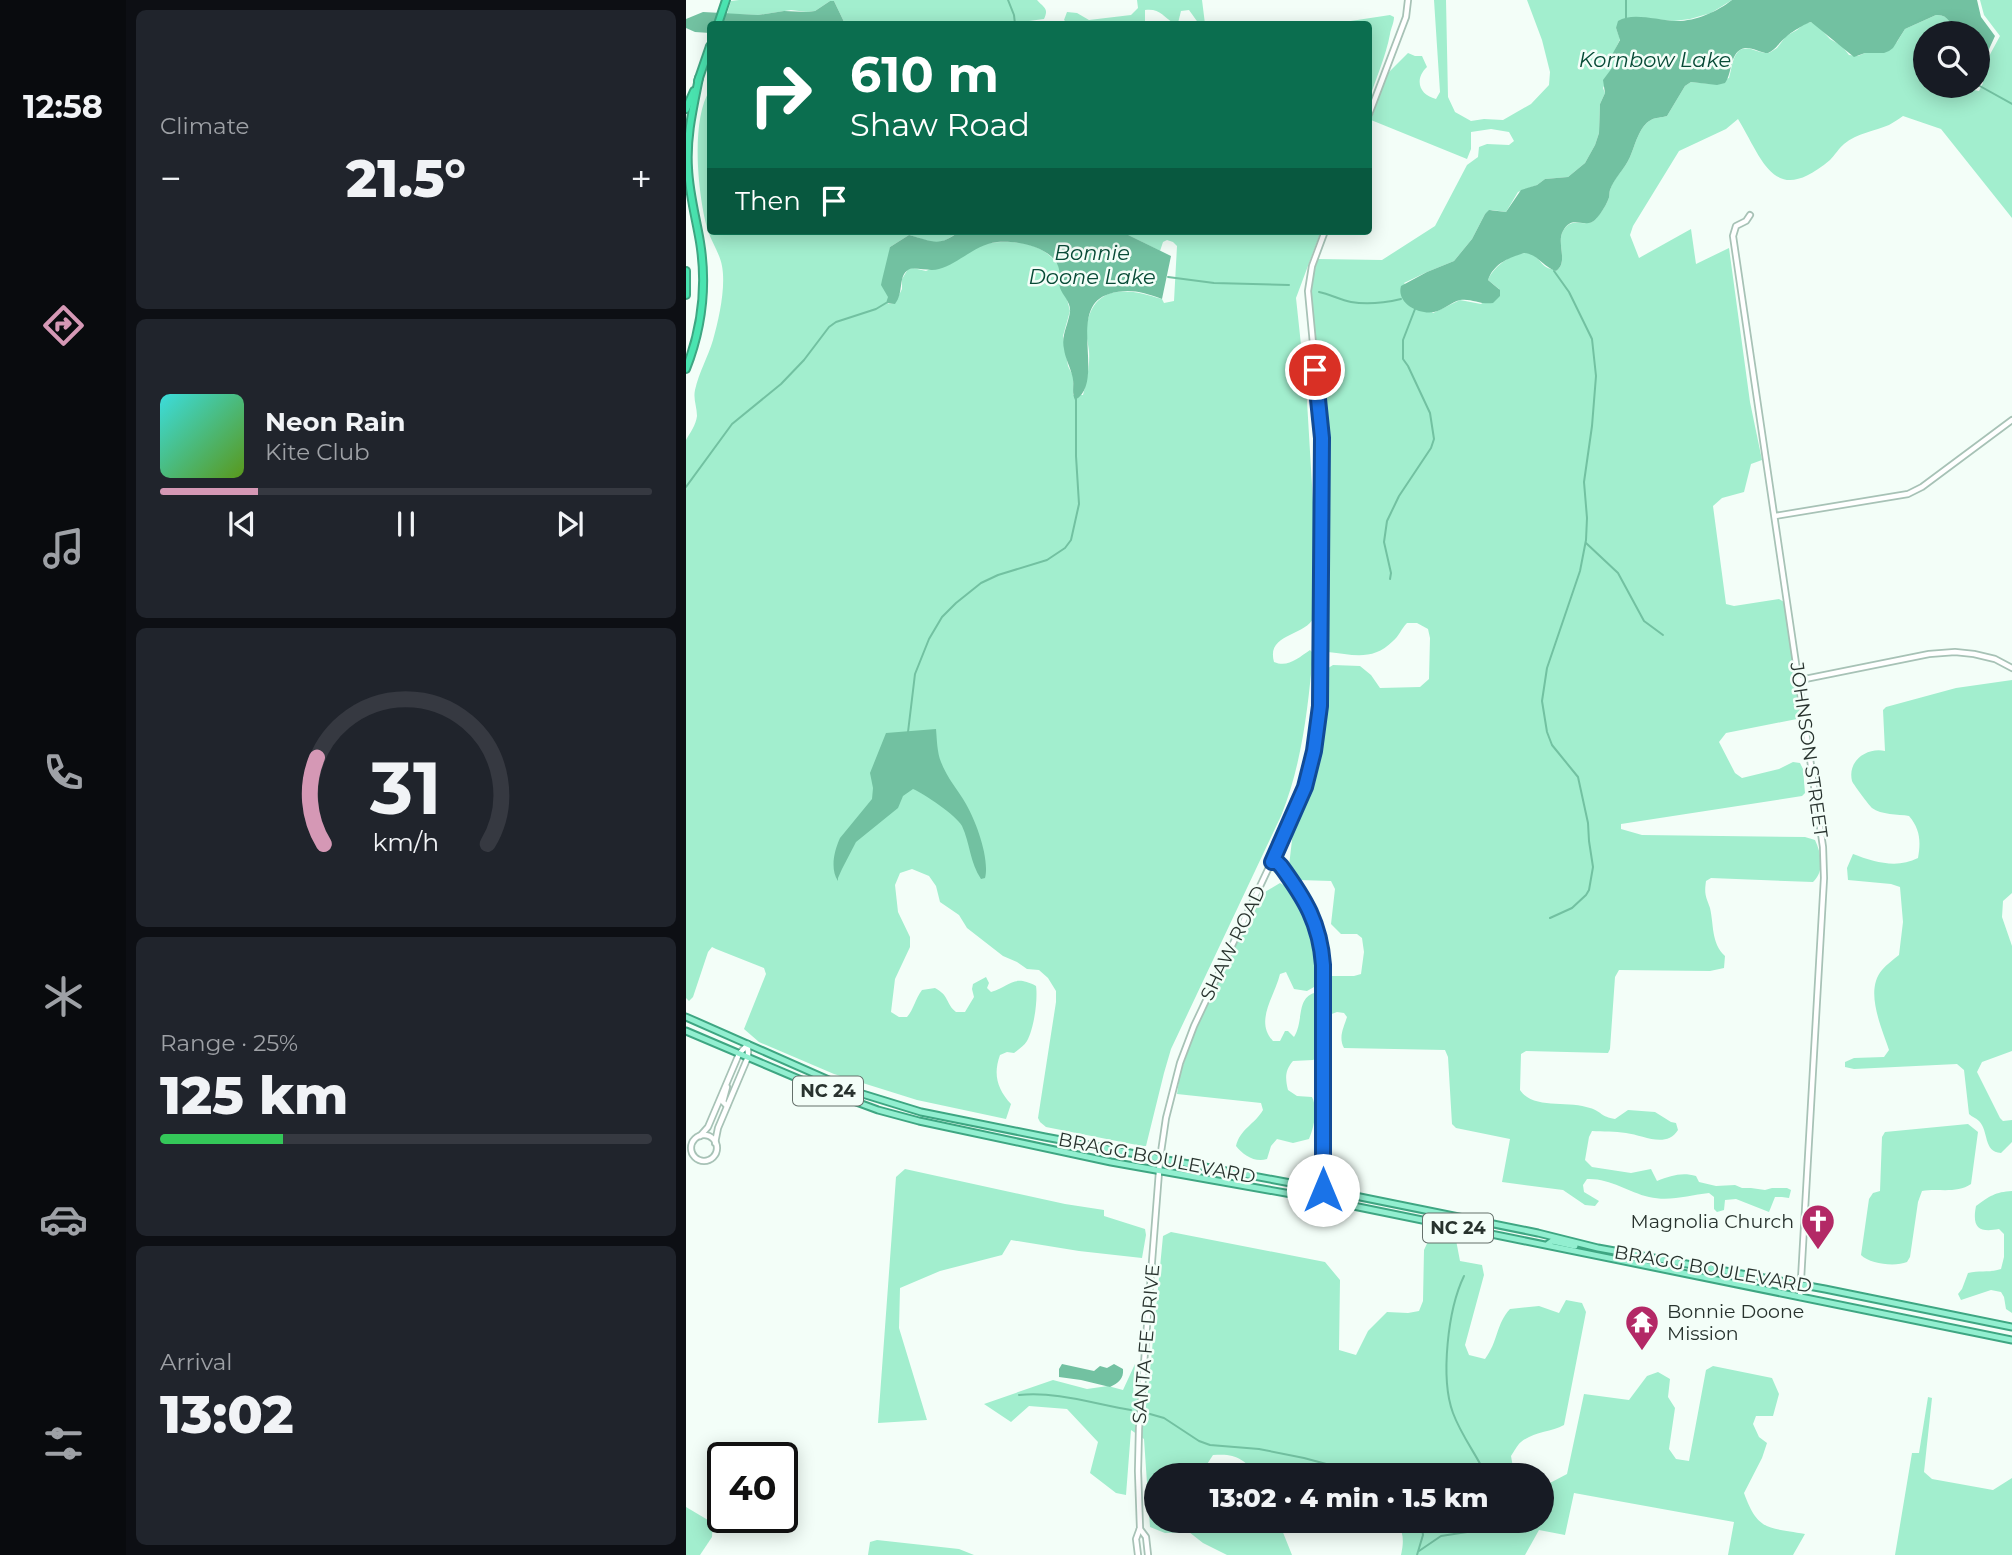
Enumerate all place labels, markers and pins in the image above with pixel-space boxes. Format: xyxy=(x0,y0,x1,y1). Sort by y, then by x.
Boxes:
pin xyxy=(1285,340,1345,400)
church icon: Magnolia Church xyxy=(1799,1202,1837,1251)
place label: Magnolia Church xyxy=(1631,1210,1794,1233)
place label: Bonnie Doone Mission xyxy=(1667,1300,1804,1345)
temple icon: Bonnie Doone Mission xyxy=(1623,1303,1661,1352)

